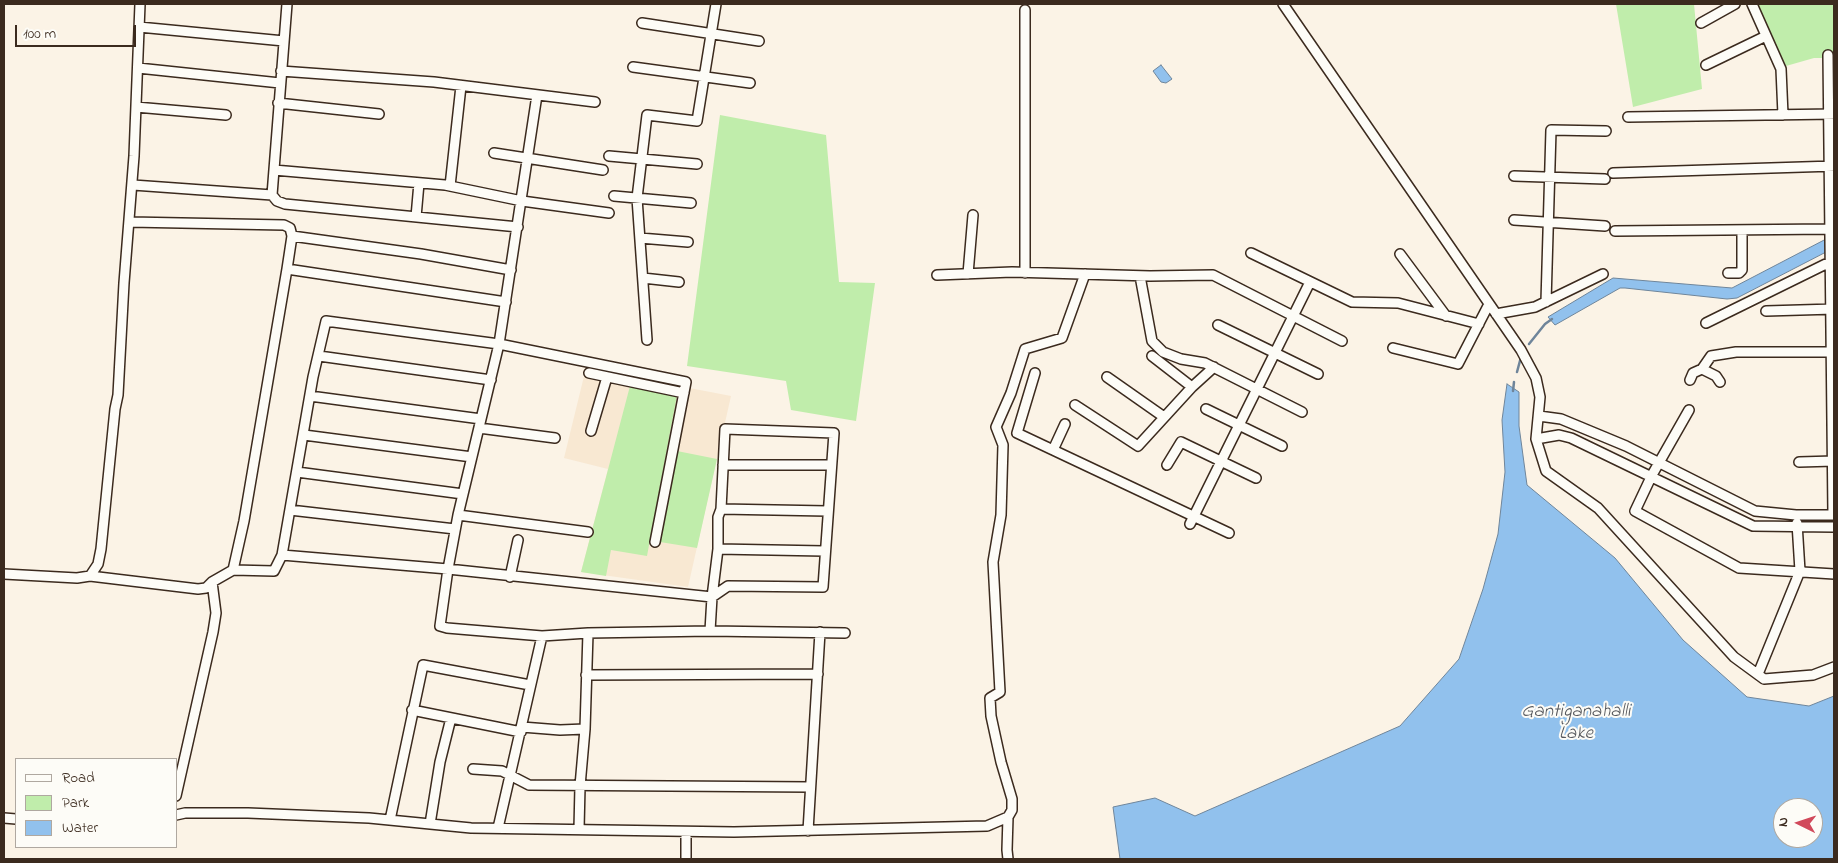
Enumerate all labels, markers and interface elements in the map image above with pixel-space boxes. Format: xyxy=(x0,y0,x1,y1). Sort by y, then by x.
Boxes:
scale bar xyxy=(18,15,139,47)
text: 100 m xyxy=(23,23,56,45)
water label: Gantiganahalli Lake xyxy=(1522,702,1630,746)
legend xyxy=(15,758,178,848)
text: Road xyxy=(62,767,95,789)
text: Park xyxy=(62,792,89,814)
north arrow xyxy=(1773,798,1823,848)
text: Water xyxy=(62,817,98,839)
text: N xyxy=(1773,817,1794,827)

